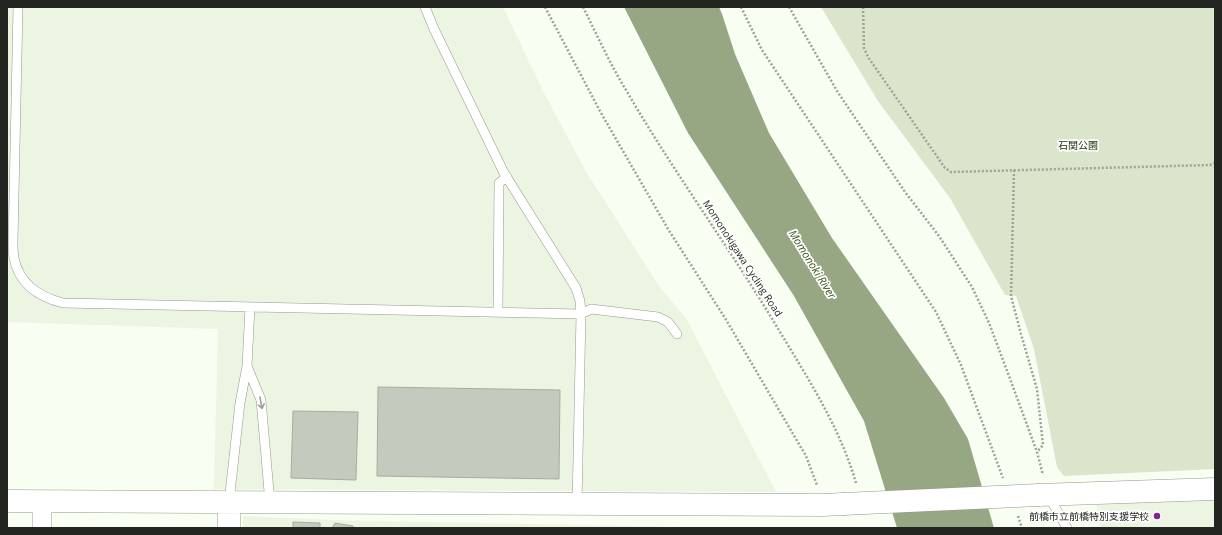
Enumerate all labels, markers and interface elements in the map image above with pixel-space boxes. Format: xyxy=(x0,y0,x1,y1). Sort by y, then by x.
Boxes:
park label: 石関公園 xyxy=(1058,138,1098,152)
street label: Momonokigawa Cycling Road xyxy=(700,197,786,319)
water label: Momonoki River xyxy=(786,227,841,302)
one-way arrow xyxy=(257,396,265,409)
place label: 前橋市立前橋特別支援学校 xyxy=(1029,509,1149,523)
marker: 前橋市立前橋特別支援学校 xyxy=(1152,511,1162,521)

